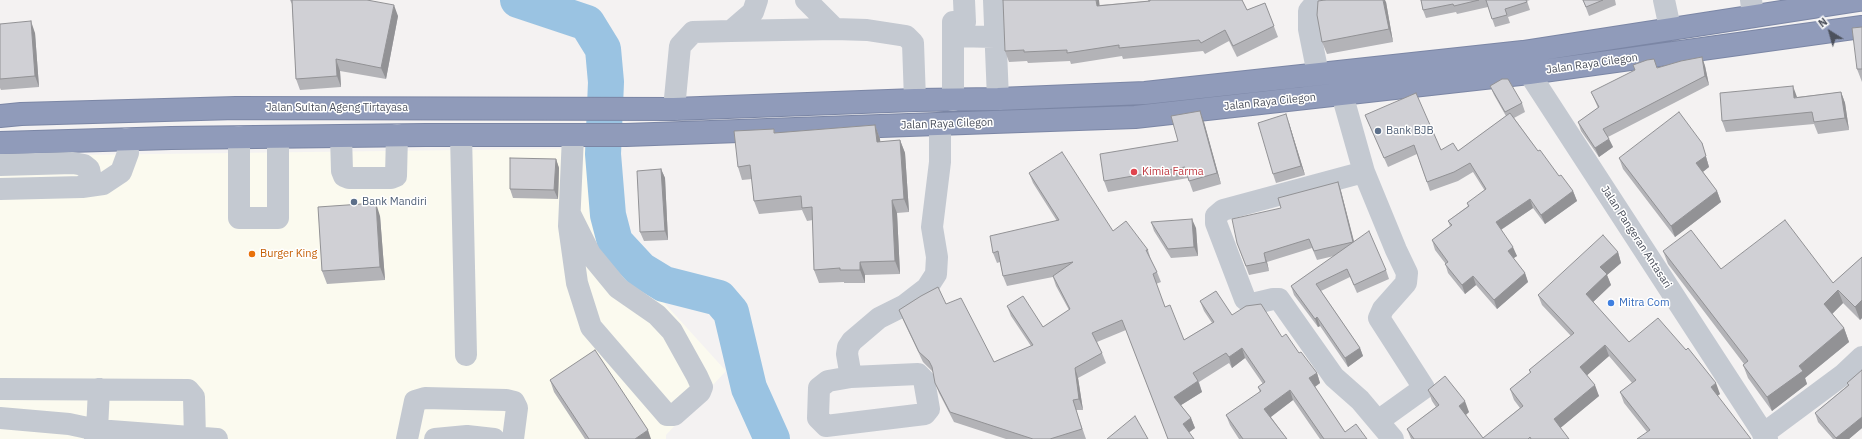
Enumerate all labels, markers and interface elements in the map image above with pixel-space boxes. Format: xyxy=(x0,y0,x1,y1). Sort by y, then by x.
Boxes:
north arrow xyxy=(1810,12,1850,52)
text: N xyxy=(1815,14,1830,30)
street label: Jalan Raya Cilegon xyxy=(1545,51,1639,77)
street label: Jalan Raya Cilegon xyxy=(1223,91,1317,113)
street label: Jalan Sultan Ageng Tirtayasa xyxy=(266,101,408,115)
street label: Jalan Raya Cilegon xyxy=(901,116,993,132)
place label: Bank BJB xyxy=(1386,124,1434,138)
marker: Bank BJB xyxy=(1373,126,1383,136)
place label: Kimia Farma xyxy=(1142,165,1204,179)
marker: Kimia Farma xyxy=(1129,167,1139,177)
street label: Jalan Pangeran Antasari xyxy=(1598,183,1674,291)
place label: Bank Mandiri xyxy=(362,195,427,209)
marker: Bank Mandiri xyxy=(349,197,359,207)
place label: Burger King xyxy=(260,247,317,261)
marker: Burger King xyxy=(247,249,257,259)
place label: Mitra Com xyxy=(1619,296,1670,310)
marker: Mitra Com xyxy=(1606,298,1616,308)

